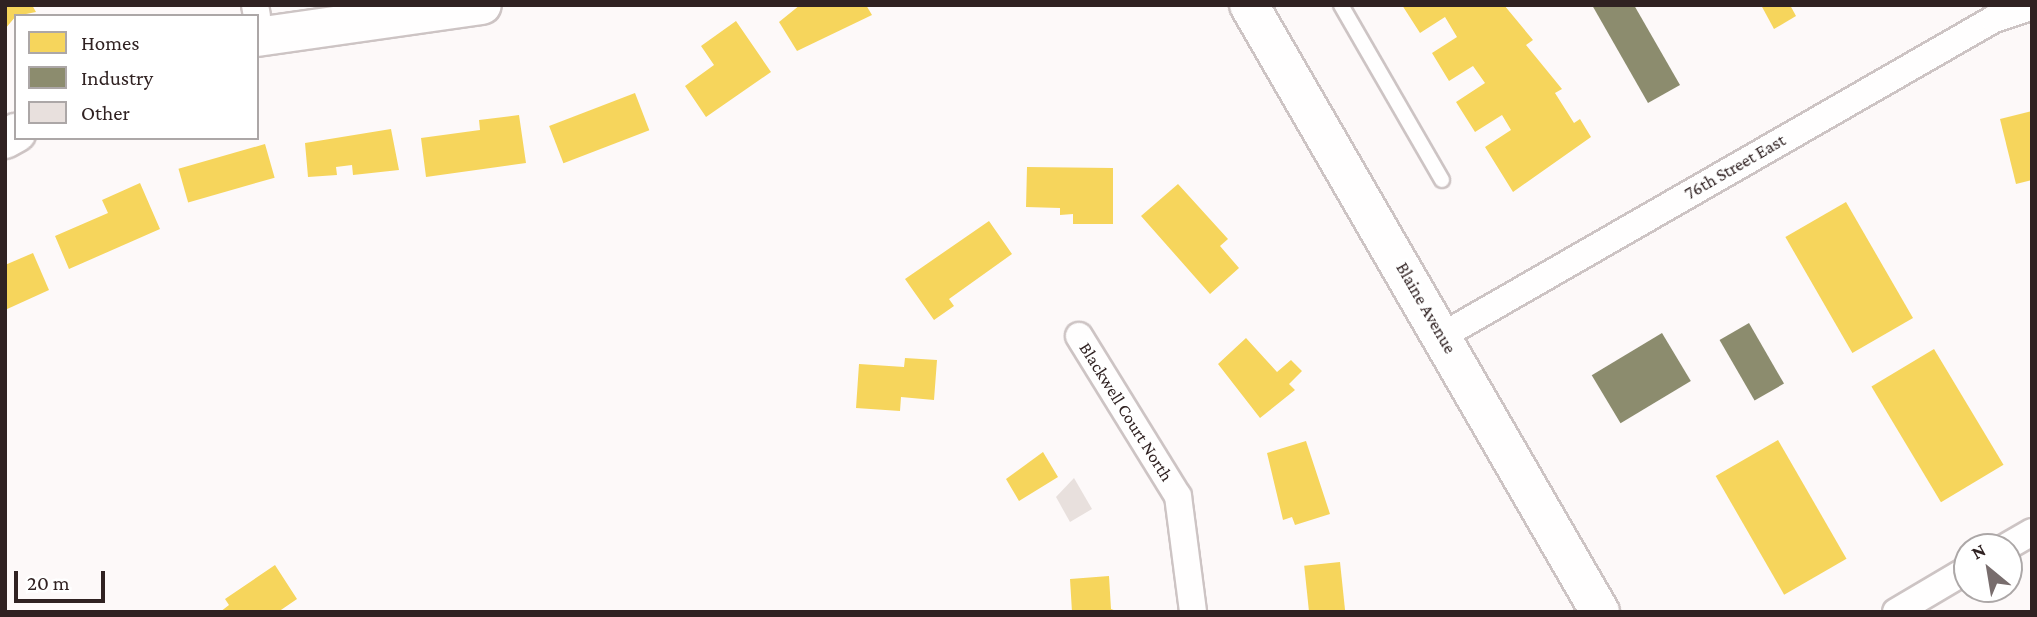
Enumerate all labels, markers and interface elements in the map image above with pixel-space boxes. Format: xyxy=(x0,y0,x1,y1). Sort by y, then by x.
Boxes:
legend xyxy=(14,14,259,140)
text: Homes xyxy=(81,31,140,55)
text: Industry xyxy=(81,66,153,90)
text: Other xyxy=(81,101,130,125)
street label: 76th Street East xyxy=(1681,129,1789,205)
street label: Blaine Avenue xyxy=(1391,259,1461,357)
street label: Blackwell Court North xyxy=(1074,339,1178,485)
north arrow xyxy=(1953,533,2023,603)
text: N xyxy=(1967,539,1989,563)
scale bar xyxy=(18,558,108,602)
text: 20 m xyxy=(27,571,70,595)

